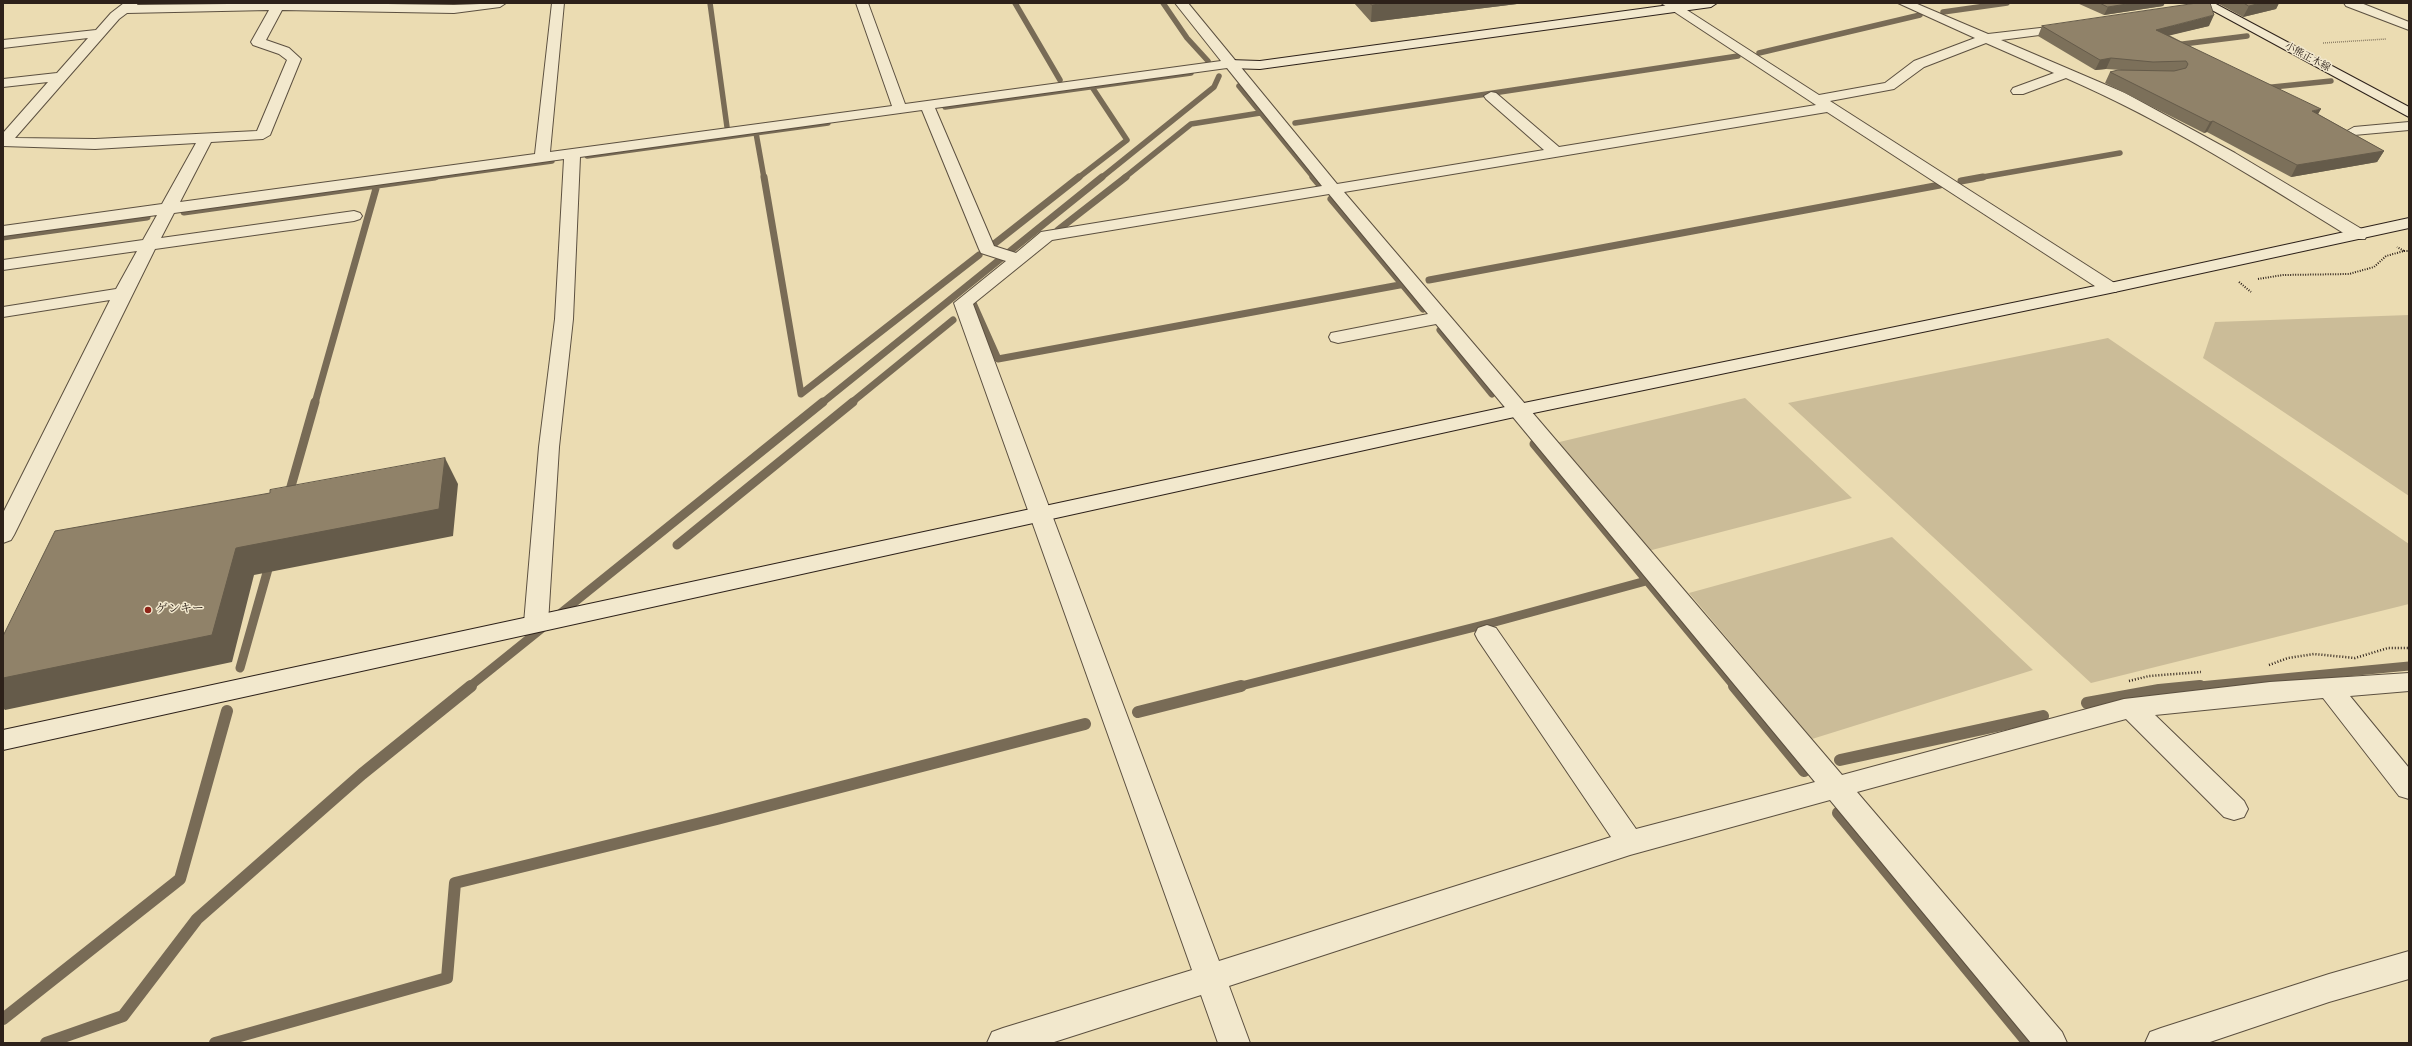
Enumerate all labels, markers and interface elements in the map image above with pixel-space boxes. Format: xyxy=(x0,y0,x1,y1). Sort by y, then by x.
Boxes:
street label: 小熊正木線 xyxy=(2282,41,2332,75)
place label: ゲンキー xyxy=(156,603,204,617)
marker: ゲンキー xyxy=(143,605,153,615)

